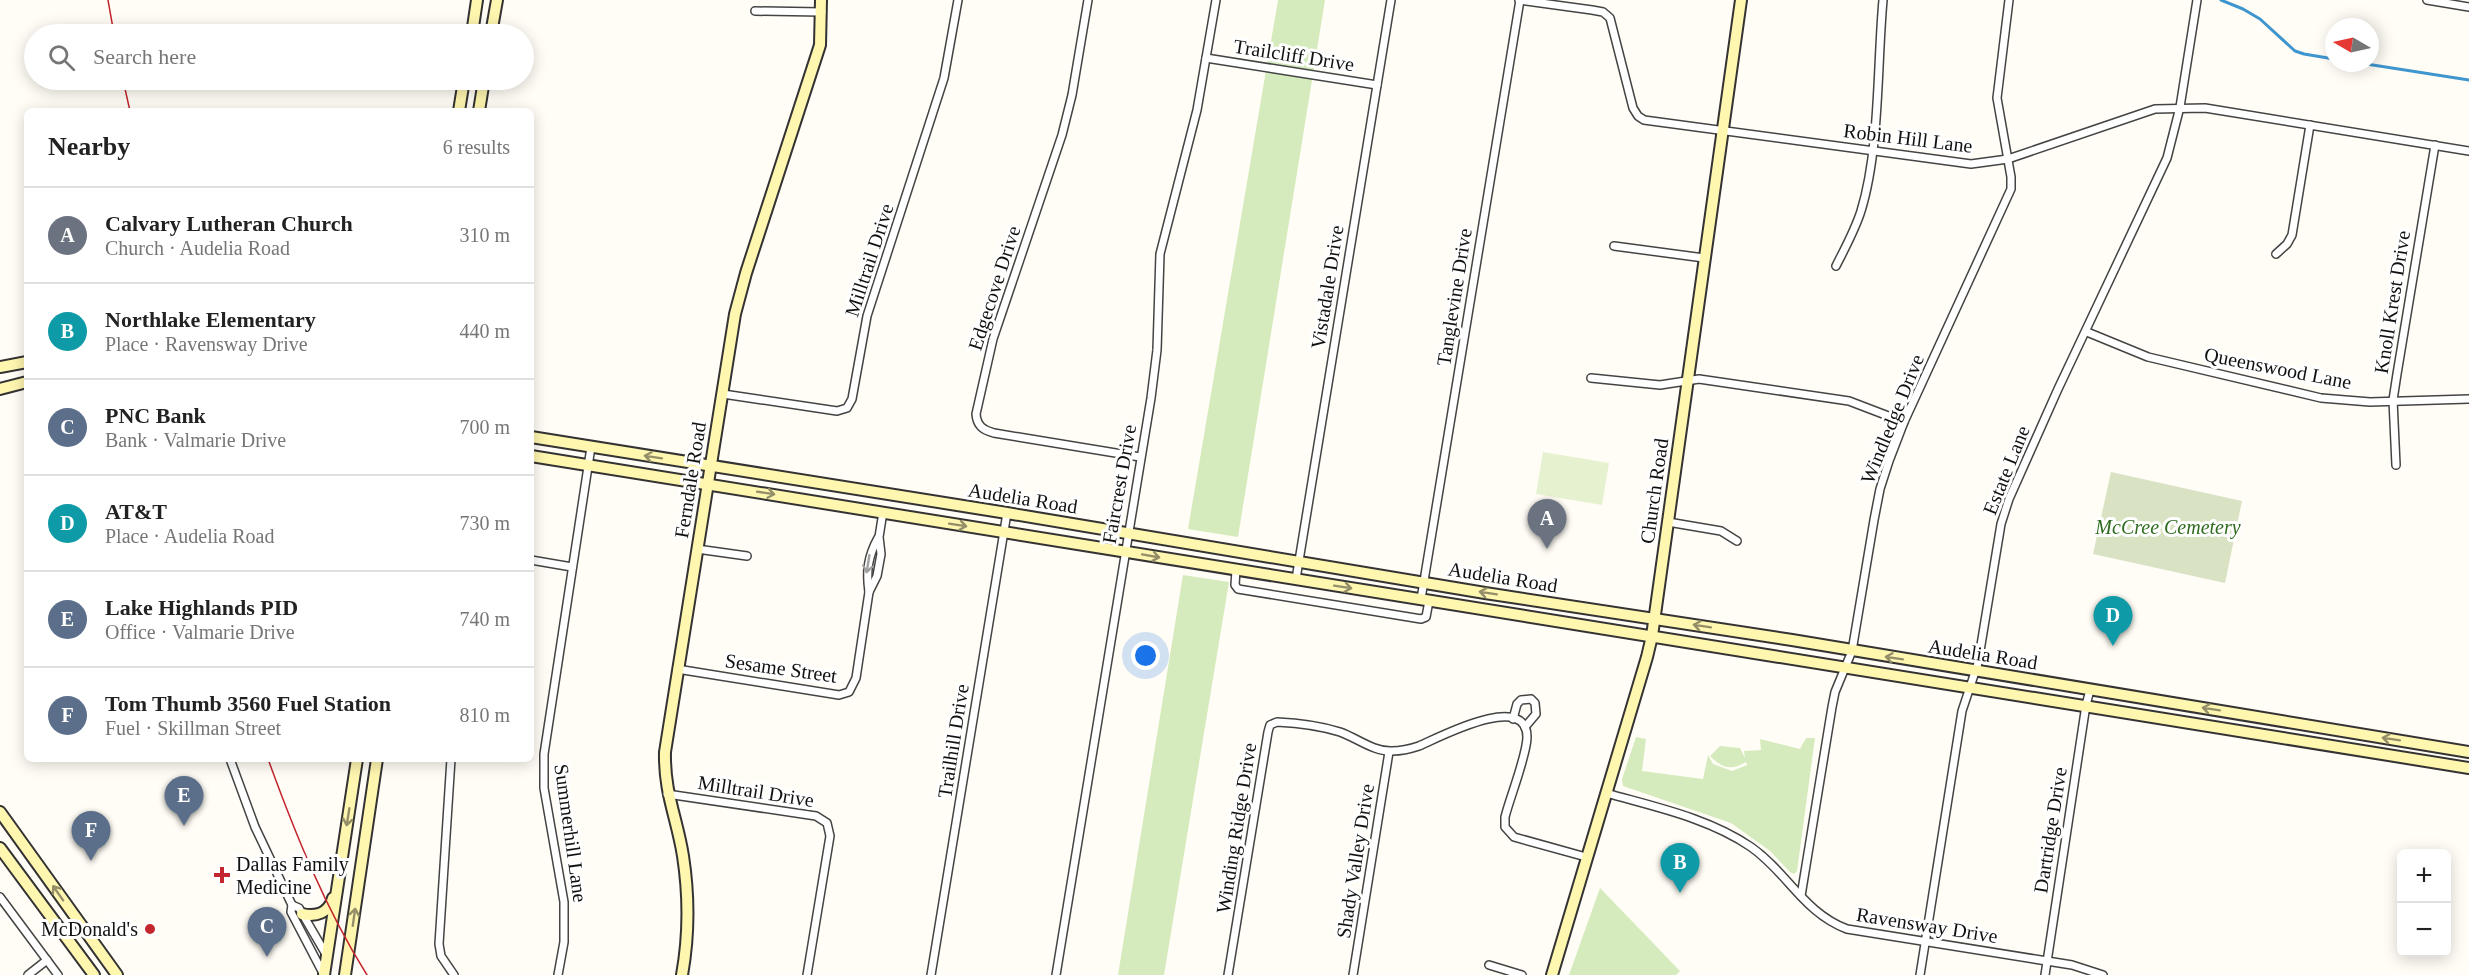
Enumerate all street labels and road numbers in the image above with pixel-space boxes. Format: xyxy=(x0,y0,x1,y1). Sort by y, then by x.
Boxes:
street label: Trailcliff Drive xyxy=(1232,35,1356,75)
street label: Robin Hill Lane xyxy=(1842,119,1974,157)
street label: Milltrail Drive xyxy=(840,201,898,319)
street label: Edgecove Drive xyxy=(964,223,1025,353)
street label: Vistadale Drive xyxy=(1306,224,1348,350)
street label: Tanglevine Drive xyxy=(1432,226,1477,368)
street label: Knoll Krest Drive xyxy=(2370,229,2414,375)
street label: Queenswood Lane xyxy=(2203,343,2354,393)
street label: Windledge Drive xyxy=(1856,351,1929,487)
street label: Ferndale Road xyxy=(670,420,710,540)
street label: Estate Lane xyxy=(1978,422,2034,518)
street label: Faircrest Drive xyxy=(1098,423,1140,545)
street label: Church Road xyxy=(1636,437,1672,545)
street label: Audelia Road xyxy=(967,478,1079,518)
street label: Audelia Road xyxy=(1447,557,1559,597)
street label: Audelia Road xyxy=(1927,634,2039,674)
street label: Sesame Street xyxy=(724,649,839,687)
street label: Trailhill Drive xyxy=(933,682,973,800)
street label: Winding Ridge Drive xyxy=(1212,741,1261,915)
street label: Summerhill Lane xyxy=(550,762,592,904)
street label: Dartridge Drive xyxy=(2029,765,2072,895)
street label: Milltrail Drive xyxy=(696,771,816,811)
street label: Shady Valley Drive xyxy=(1332,782,1379,940)
street label: Ravensway Drive xyxy=(1855,903,1999,948)

